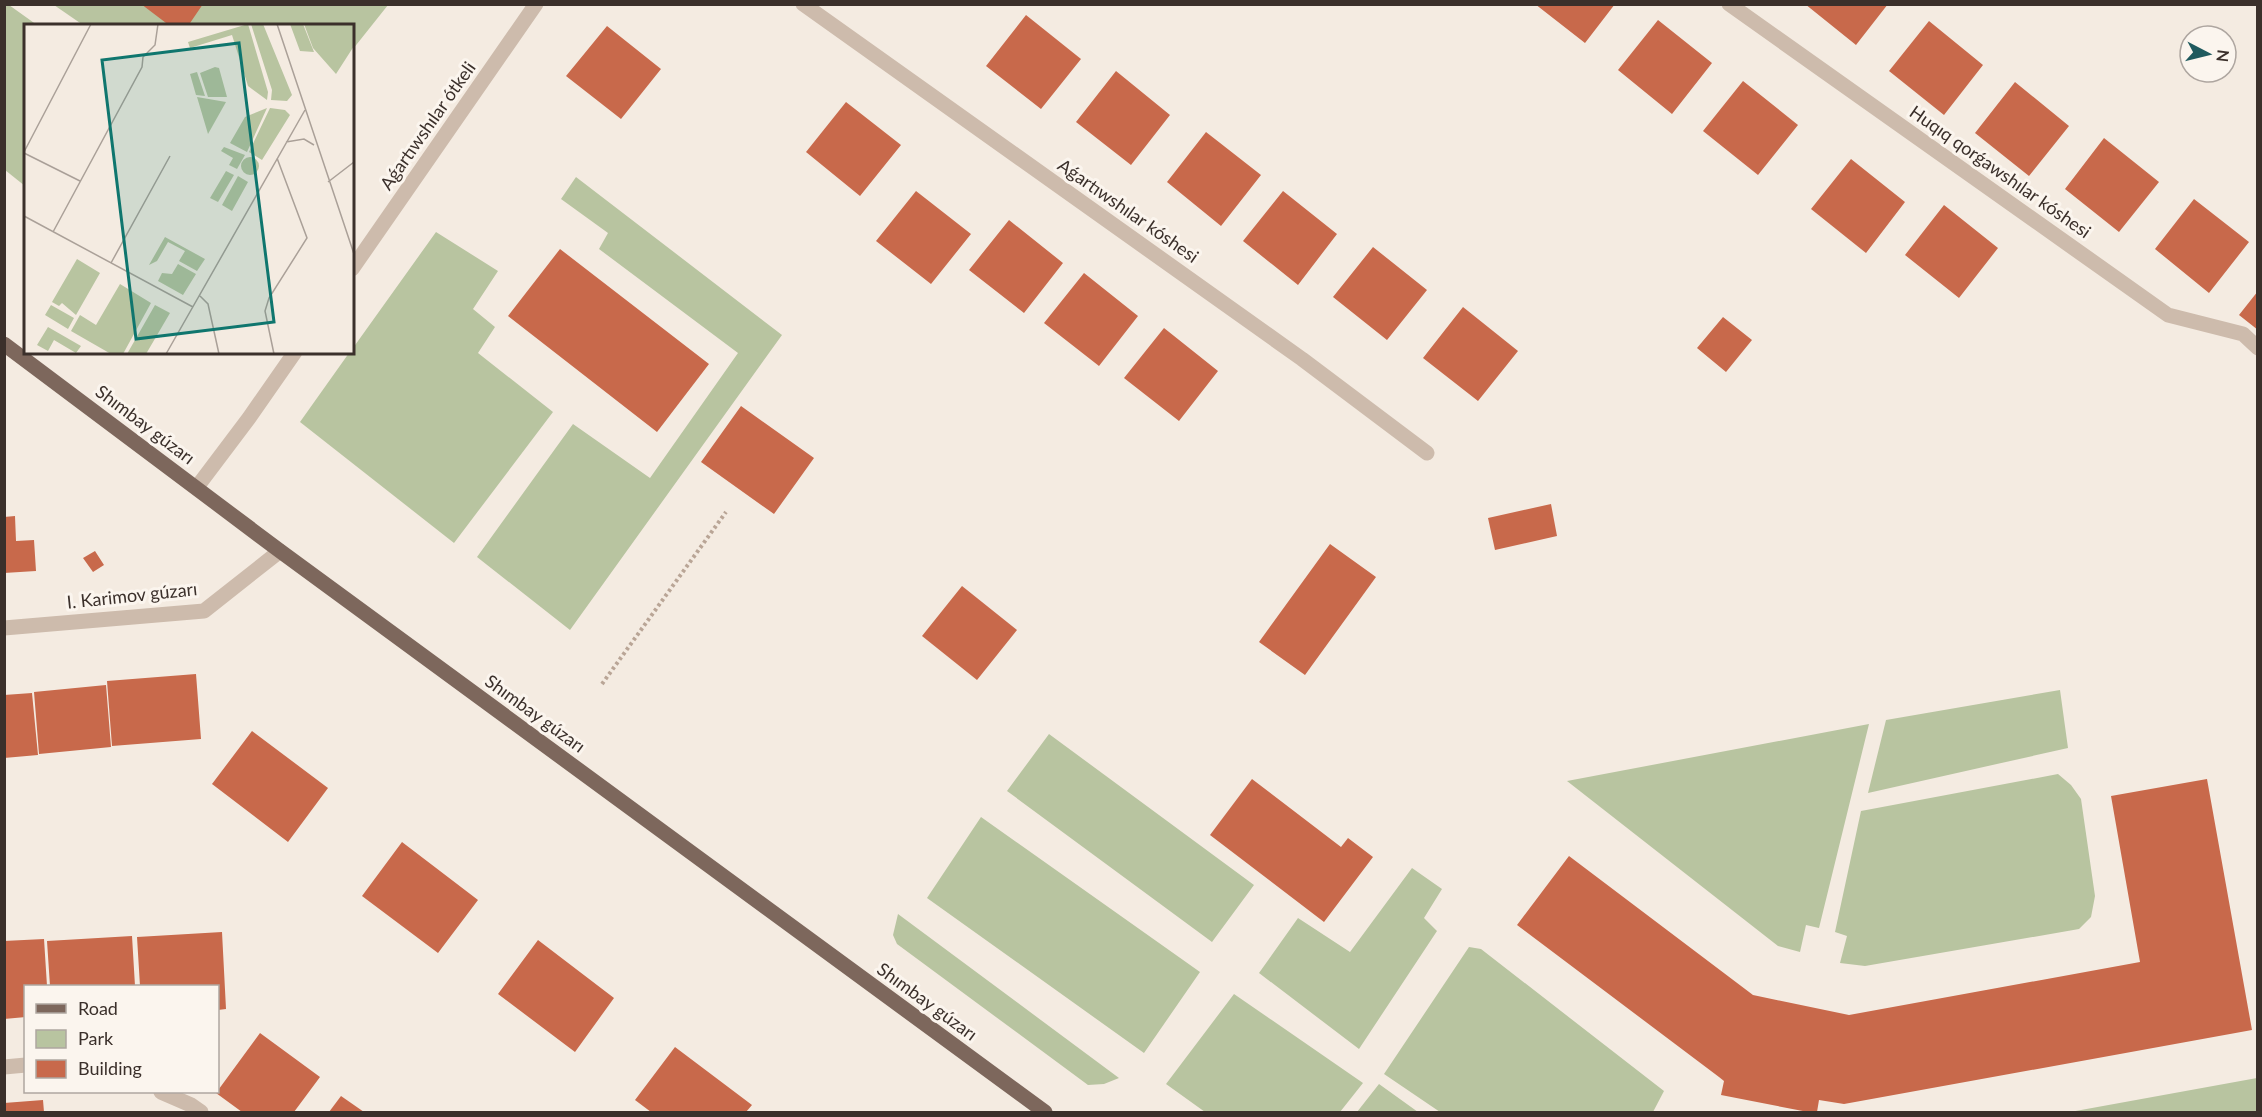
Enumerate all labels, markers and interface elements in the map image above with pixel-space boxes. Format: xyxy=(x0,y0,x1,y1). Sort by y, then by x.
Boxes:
inset map xyxy=(24,24,354,354)
north arrow xyxy=(2178,24,2238,84)
text: N xyxy=(2213,49,2234,63)
street label: Aǵartıwshılar ótkeli xyxy=(375,57,480,194)
street label: Huqıq qorǵawshılar kóshesi xyxy=(1906,100,2095,242)
street label: Aǵartıwshılar kóshesi xyxy=(1054,153,1203,267)
street label: Shımbay gúzarı xyxy=(92,380,200,469)
street label: I. Karimov gúzarı xyxy=(66,577,198,613)
street label: Shımbay gúzarı xyxy=(481,669,590,757)
street label: Shımbay gúzarı xyxy=(873,957,982,1045)
legend xyxy=(24,985,219,1093)
text: Road xyxy=(78,997,118,1019)
text: Park xyxy=(78,1027,114,1049)
text: Building xyxy=(78,1057,142,1079)

